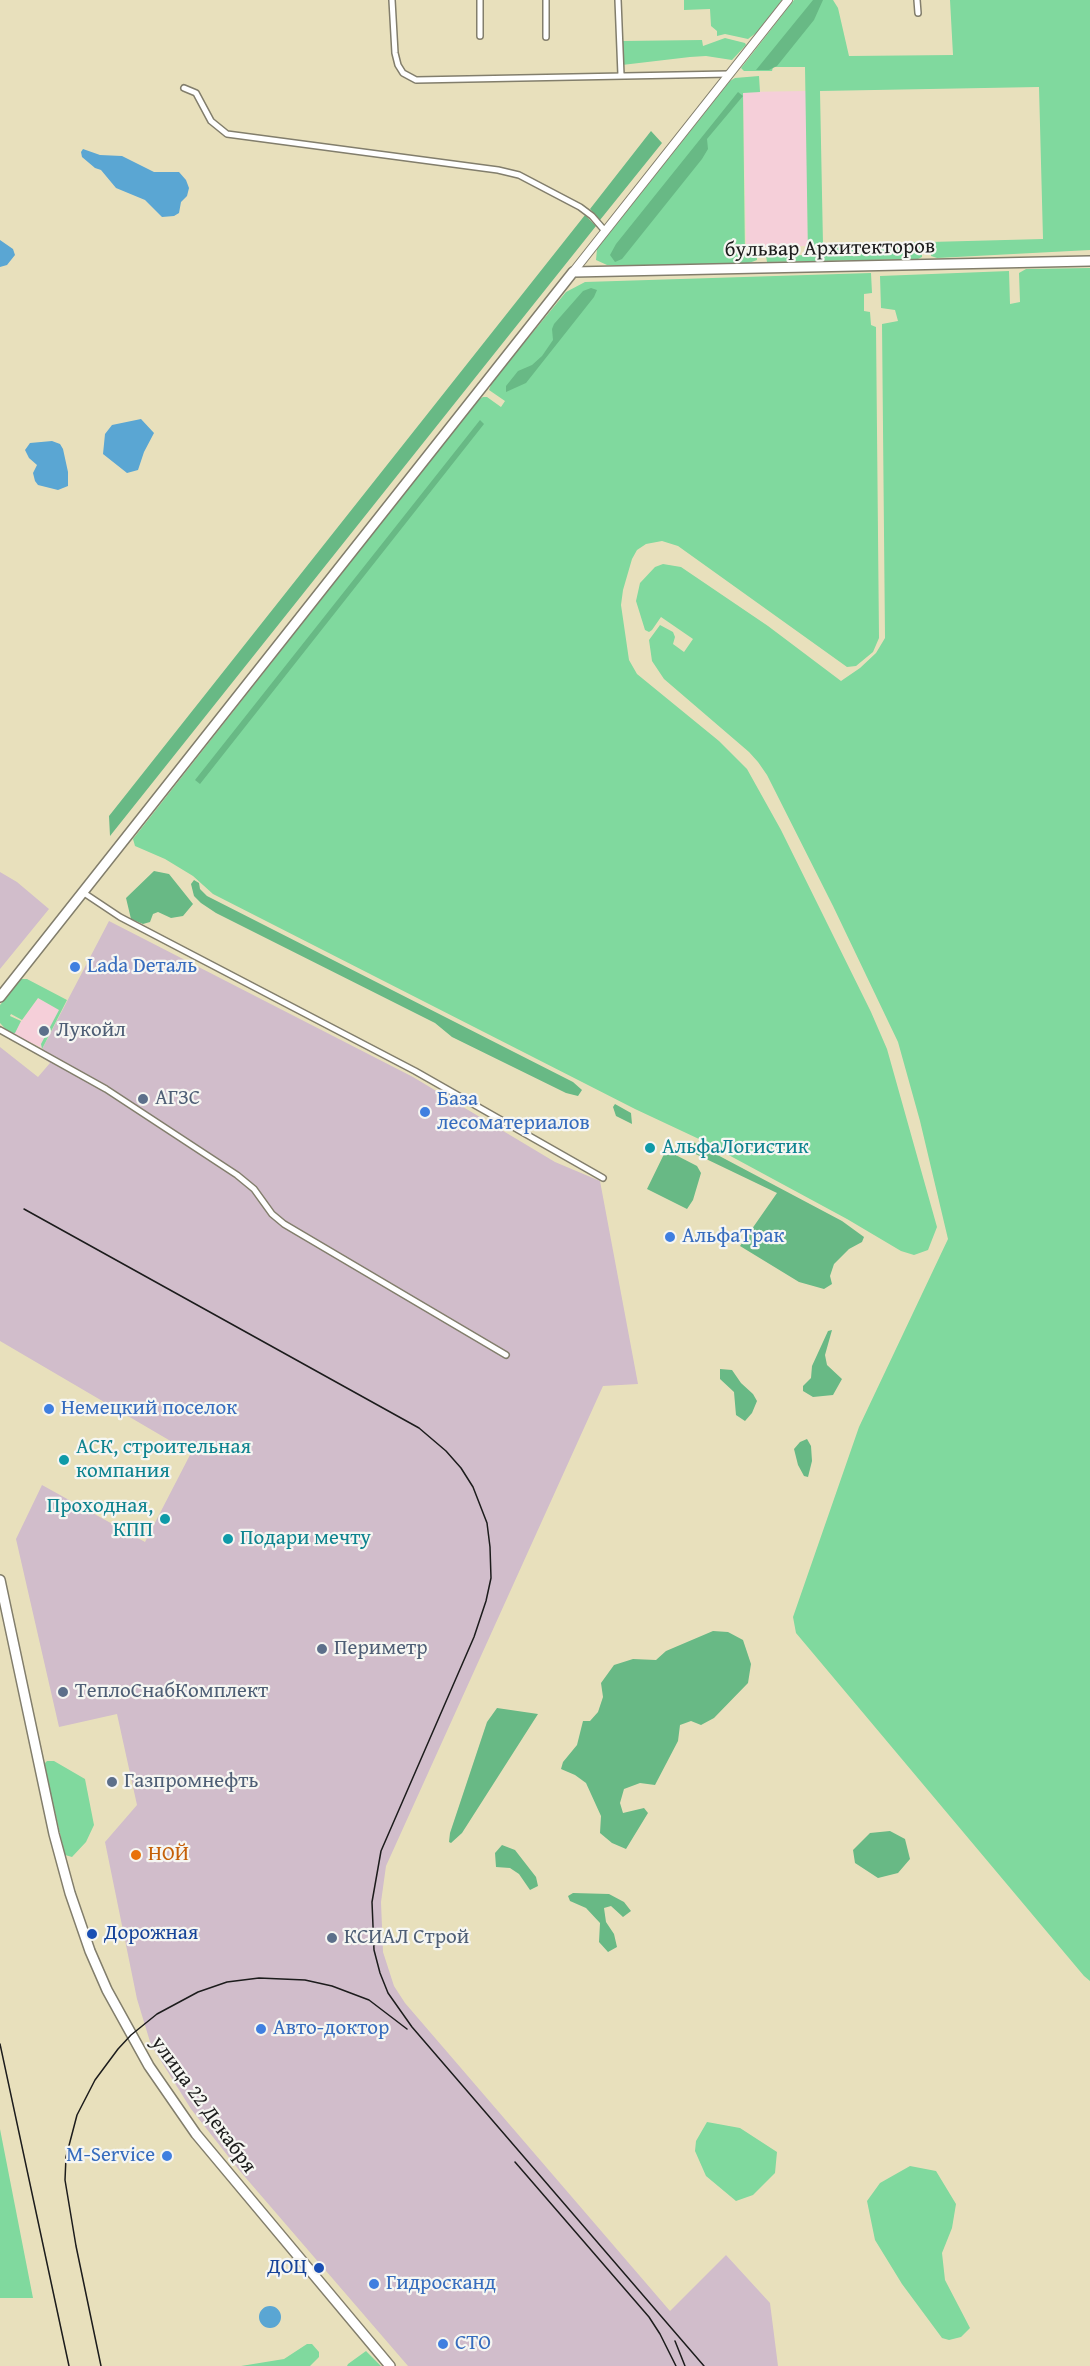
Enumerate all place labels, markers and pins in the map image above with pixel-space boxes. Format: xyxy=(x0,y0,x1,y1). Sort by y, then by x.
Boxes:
place label: Lada Dеталь xyxy=(87,954,197,980)
marker: Lada Dеталь xyxy=(68,960,82,974)
place label: Лукойл xyxy=(56,1018,126,1044)
marker: Лукойл xyxy=(37,1024,51,1038)
place label: АГЗС xyxy=(155,1086,200,1112)
place label: База лесоматериалов xyxy=(437,1087,590,1137)
marker: АГЗС xyxy=(136,1092,150,1106)
marker: База лесоматериалов xyxy=(418,1105,432,1119)
place label: АльфаЛогистик xyxy=(662,1135,809,1161)
marker: АльфаЛогистик xyxy=(643,1141,657,1155)
place label: АльфаТрак xyxy=(682,1224,784,1250)
marker: АльфаТрак xyxy=(663,1230,677,1244)
place label: Немецкий поселок xyxy=(61,1396,237,1422)
marker: Немецкий поселок xyxy=(42,1402,56,1416)
place label: АСК, строительная компания xyxy=(76,1435,251,1485)
marker: АСК, строительная компания xyxy=(57,1453,71,1467)
place label: Проходная, КПП xyxy=(47,1494,153,1544)
marker: Проходная, КПП xyxy=(158,1512,172,1526)
place label: Подари мечту xyxy=(240,1526,371,1552)
marker: Подари мечту xyxy=(221,1532,235,1546)
place label: Периметр xyxy=(334,1636,428,1662)
marker: Периметр xyxy=(315,1642,329,1656)
place label: ТеплоСнабКомплект xyxy=(75,1679,268,1705)
marker: ТеплоСнабКомплект xyxy=(56,1685,70,1699)
place label: Газпромнефть xyxy=(124,1769,258,1795)
marker: Газпромнефть xyxy=(105,1775,119,1789)
place label: НОЙ xyxy=(148,1842,189,1868)
marker: НОЙ xyxy=(129,1848,143,1862)
place label: Дорожная xyxy=(104,1921,198,1947)
place label: КСИАЛ Строй xyxy=(344,1925,469,1951)
marker: Дорожная xyxy=(85,1927,99,1941)
marker: КСИАЛ Строй xyxy=(325,1931,339,1945)
place label: Авто-доктор xyxy=(273,2016,389,2042)
marker: Авто-доктор xyxy=(254,2022,268,2036)
place label: M-Service xyxy=(66,2143,155,2169)
marker: M-Service xyxy=(160,2149,174,2163)
place label: ДОЦ xyxy=(267,2255,307,2281)
marker: ДОЦ xyxy=(312,2261,326,2275)
place label: Гидросканд xyxy=(386,2271,496,2297)
marker: Гидросканд xyxy=(367,2277,381,2291)
place label: СТО xyxy=(455,2331,491,2357)
marker: СТО xyxy=(436,2337,450,2351)

